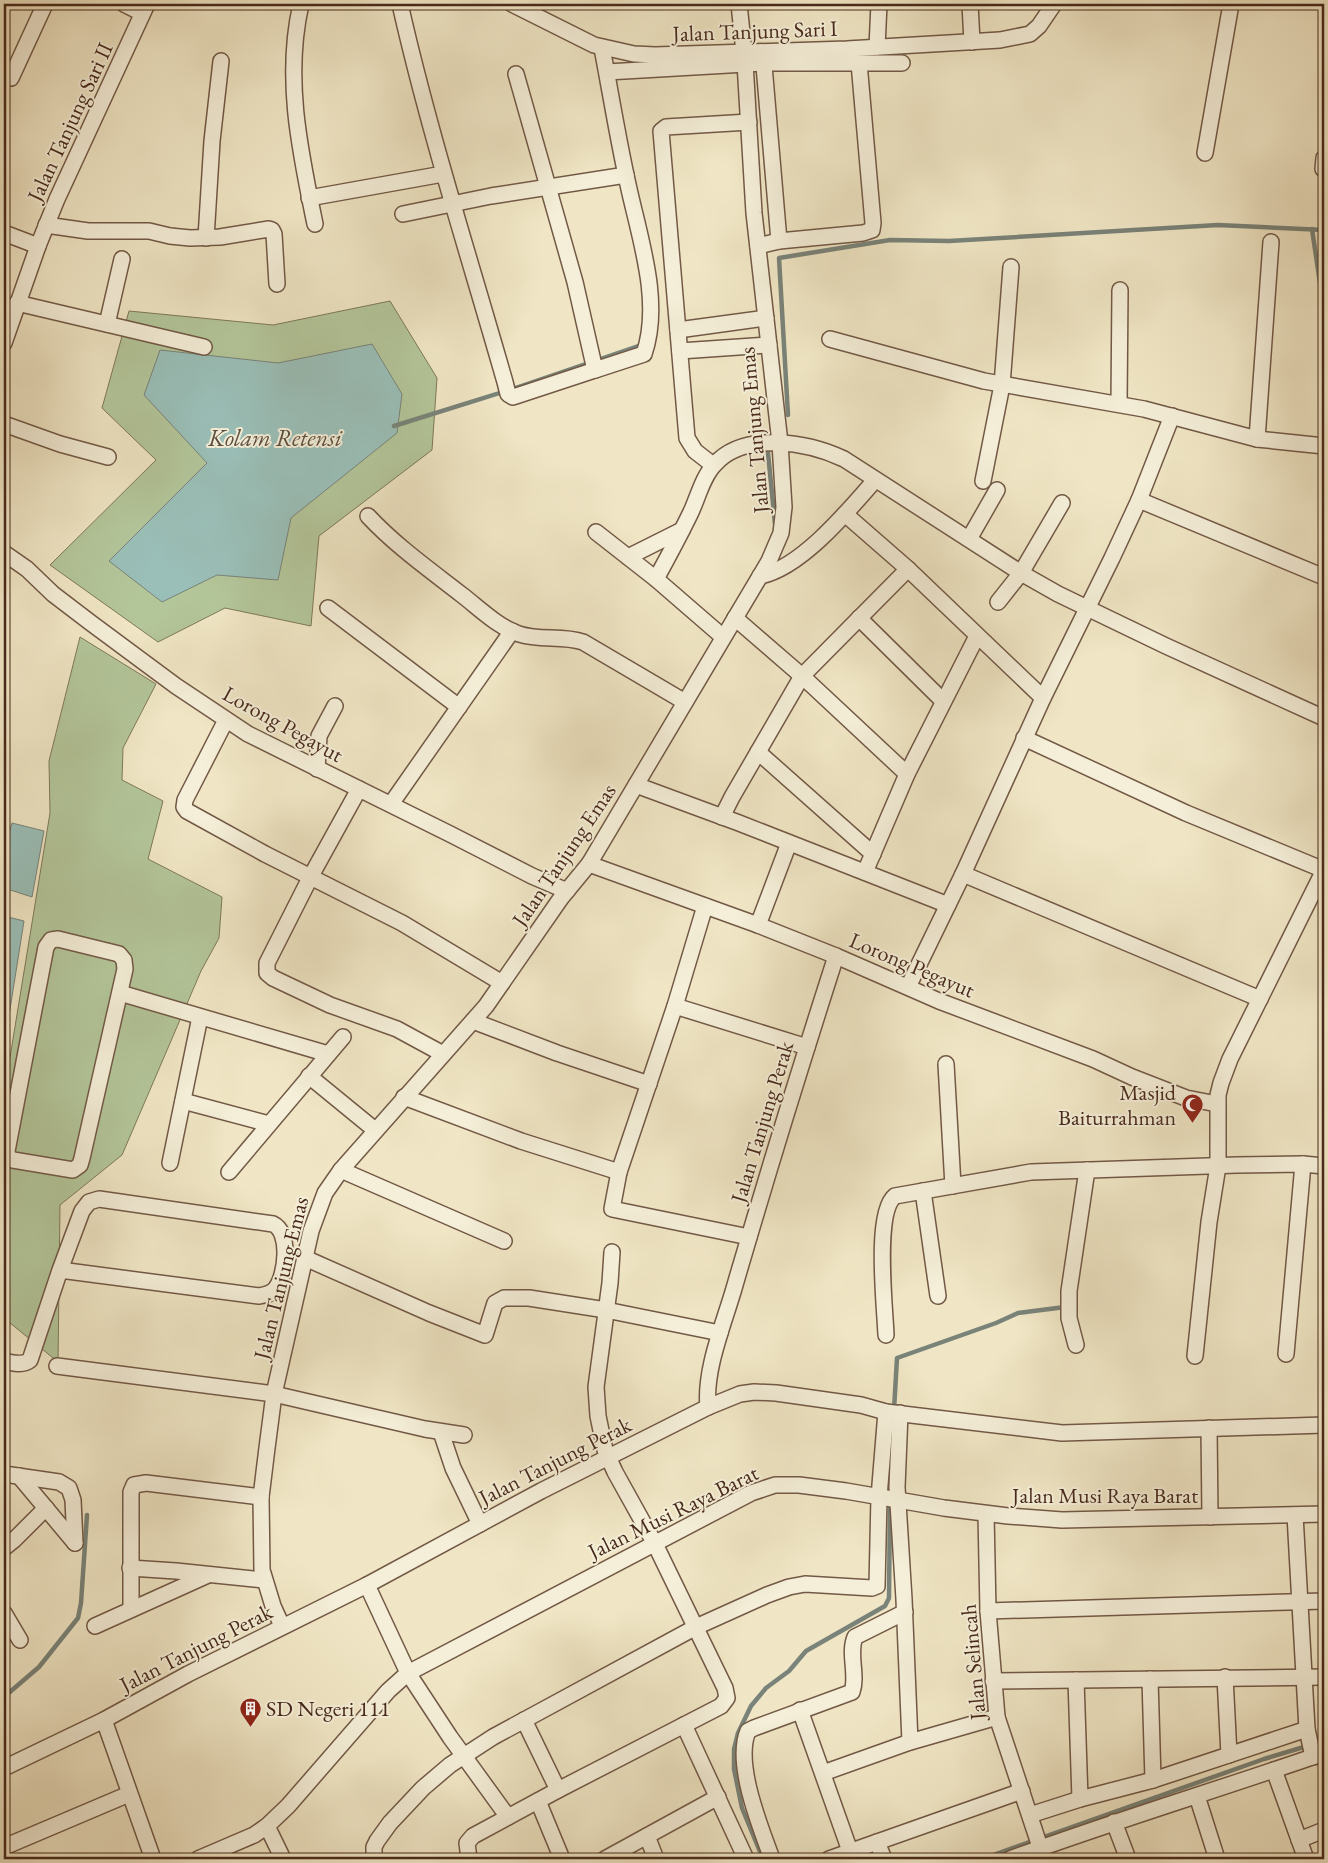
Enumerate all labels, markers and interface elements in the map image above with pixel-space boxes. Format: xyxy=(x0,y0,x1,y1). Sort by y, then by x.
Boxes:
street label: Jalan Tanjung Sari I xyxy=(670,14,838,48)
street label: Jalan Tanjung Sari II xyxy=(20,37,120,208)
street label: Jalan Tanjung Emas xyxy=(732,346,776,516)
water label: Kolam Retensi xyxy=(207,422,343,453)
street label: Lorong Pegayut xyxy=(218,679,348,769)
street label: Jalan Tanjung Emas xyxy=(504,778,623,934)
street label: Lorong Pegayut xyxy=(845,926,979,1004)
street label: Jalan Tanjung Perak xyxy=(723,1037,801,1208)
place label: Masjid Baiturrahman xyxy=(1058,1078,1177,1132)
mosque icon: Masjid Baiturrahman xyxy=(1180,1093,1204,1124)
street label: Jalan Tanjung Emas xyxy=(246,1194,315,1364)
street label: Jalan Tanjung Perak xyxy=(472,1410,637,1513)
street label: Jalan Musi Raya Barat xyxy=(581,1458,763,1567)
street label: Jalan Musi Raya Barat xyxy=(1010,1481,1198,1510)
street label: Jalan Tanjung Perak xyxy=(113,1597,278,1700)
street label: Jalan Selincah xyxy=(953,1603,993,1723)
place label: SD Negeri 111 xyxy=(266,1694,390,1723)
building icon: SD Negeri 111 xyxy=(238,1696,262,1727)

